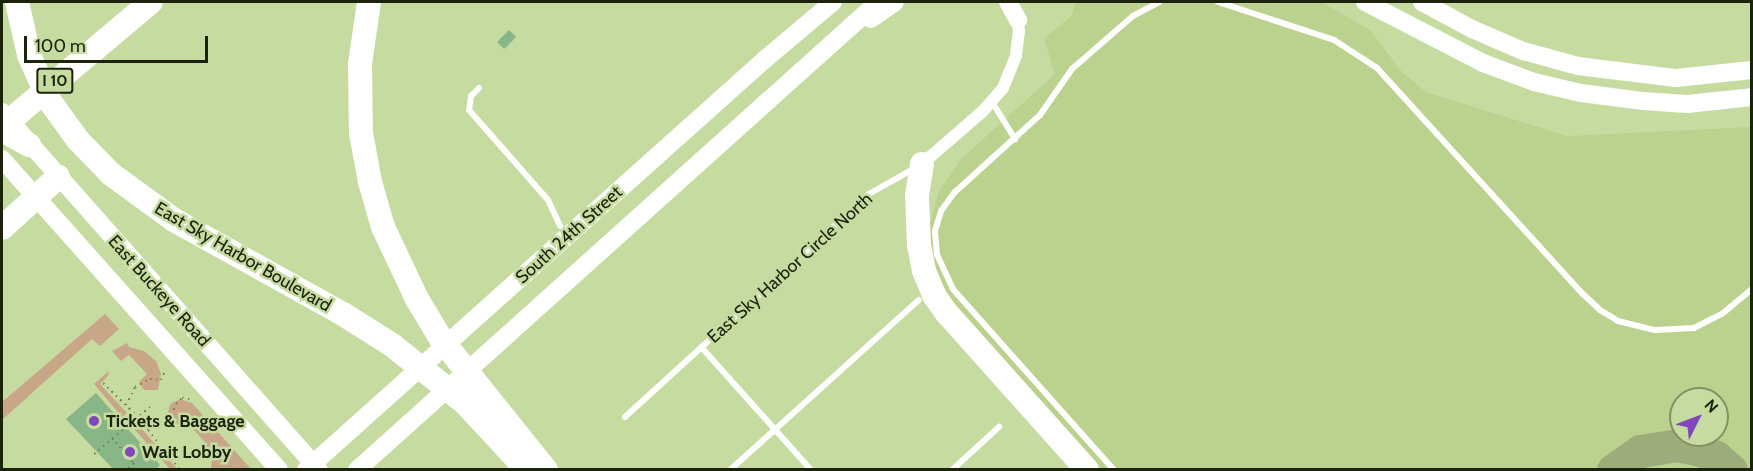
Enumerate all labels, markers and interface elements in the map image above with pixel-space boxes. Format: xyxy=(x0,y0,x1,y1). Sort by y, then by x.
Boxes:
scale bar xyxy=(27,24,212,62)
text: 100 m xyxy=(35,35,86,57)
road number: I 10 xyxy=(36,68,74,94)
street label: South 24th Street xyxy=(511,182,627,288)
street label: East Sky Harbor Circle North xyxy=(703,188,877,348)
street label: East Sky Harbor Boulevard xyxy=(151,198,335,316)
street label: East Buckeye Road xyxy=(103,231,215,351)
north arrow xyxy=(1669,387,1729,447)
text: N xyxy=(1700,395,1722,417)
place label: Tickets & Baggage xyxy=(106,410,245,432)
marker: Tickets & Baggage xyxy=(87,414,101,428)
place label: Wait Lobby xyxy=(142,441,231,463)
marker: Wait Lobby xyxy=(123,445,137,459)

